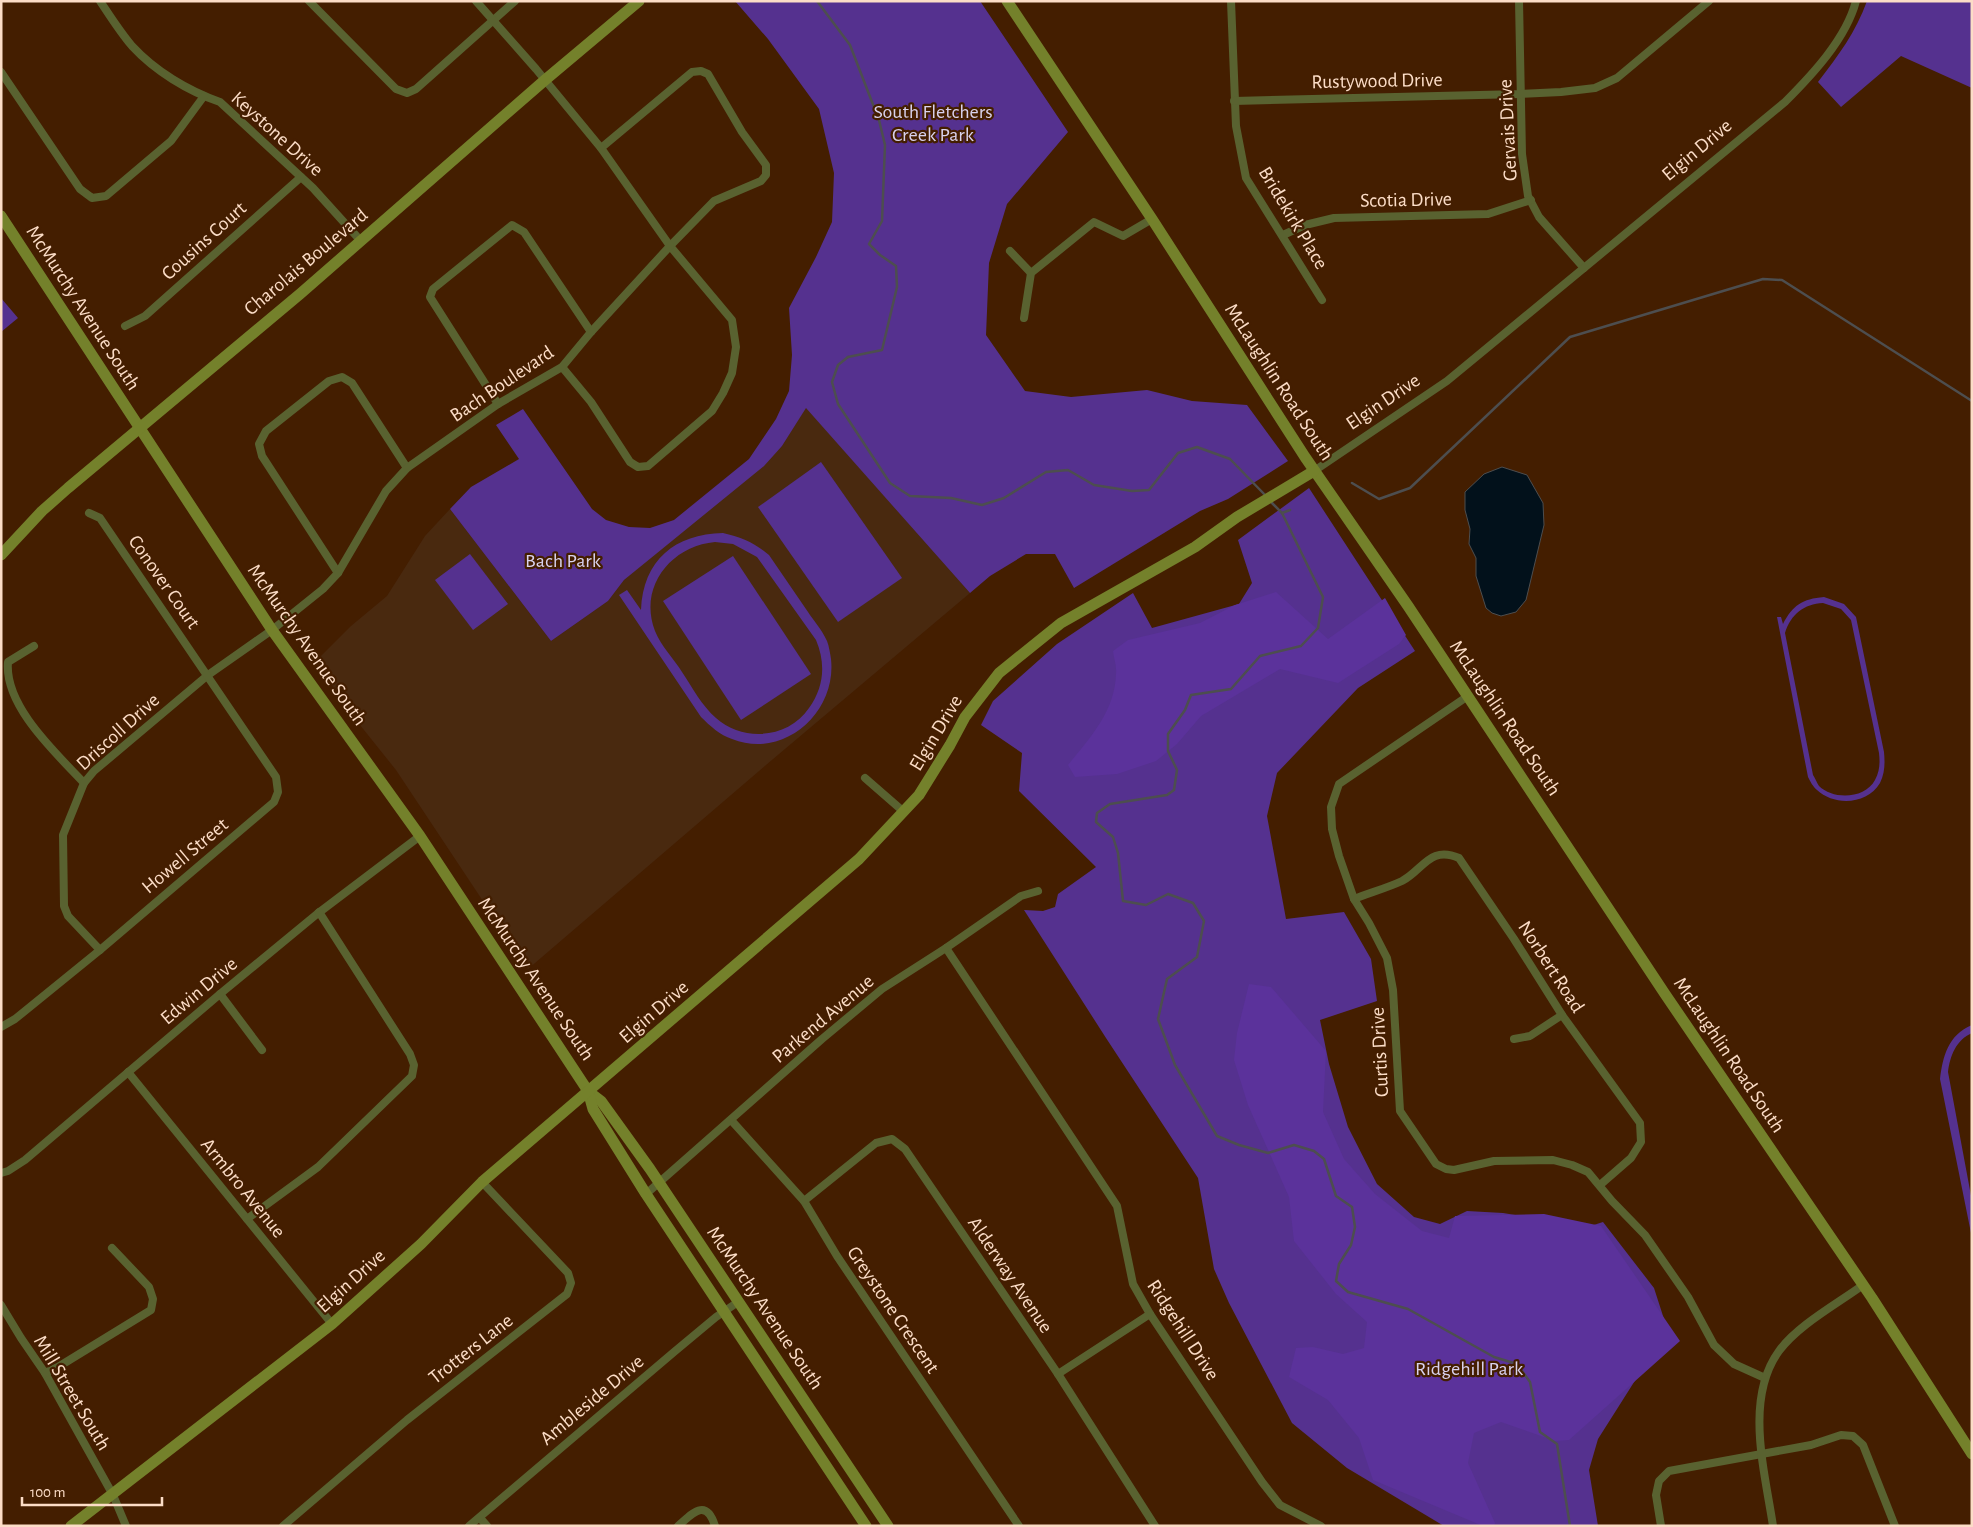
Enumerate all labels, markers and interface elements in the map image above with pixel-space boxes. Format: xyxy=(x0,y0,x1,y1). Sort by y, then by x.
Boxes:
street label: Rustywood Drive xyxy=(1311,70,1443,92)
street label: Gervais Drive xyxy=(1495,79,1521,181)
street label: Keystone Drive xyxy=(227,88,327,180)
park label: South Fletchers Creek Park xyxy=(873,102,993,145)
street label: Elgin Drive xyxy=(1658,115,1736,185)
street label: Bridekirk Place xyxy=(1255,163,1331,273)
street label: Scotia Drive xyxy=(1360,189,1452,211)
street label: Cousins Court xyxy=(158,198,251,284)
street label: Charolais Boulevard xyxy=(240,205,372,319)
street label: McMurchy Avenue South xyxy=(22,222,144,394)
street label: McLaughlin Road South xyxy=(1221,300,1337,464)
street label: Bach Boulevard xyxy=(447,342,557,426)
street label: Elgin Drive xyxy=(1342,370,1424,434)
street label: Conover Court xyxy=(124,531,204,633)
park label: Bach Park xyxy=(525,551,601,571)
street label: McMurchy Avenue South xyxy=(244,561,370,729)
street label: McLaughlin Road South xyxy=(1446,637,1564,799)
street label: Driscoll Drive xyxy=(73,690,163,774)
street label: Elgin Drive xyxy=(906,692,966,774)
street label: Howell Street xyxy=(138,814,232,898)
street label: McMurchy Avenue South xyxy=(474,894,598,1064)
street label: Norbert Road xyxy=(1514,918,1588,1016)
street label: Edwin Drive xyxy=(157,953,241,1029)
street label: Parkend Avenue xyxy=(768,971,878,1067)
street label: McLaughlin Road South xyxy=(1670,974,1788,1136)
street label: Elgin Drive xyxy=(616,977,692,1047)
street label: Curtis Drive xyxy=(1368,1006,1392,1098)
street label: Armbro Avenue xyxy=(197,1134,289,1242)
street label: Alderway Avenue xyxy=(964,1213,1056,1337)
street label: McMurchy Avenue South xyxy=(703,1223,827,1393)
street label: Greystone Crescent xyxy=(843,1243,943,1378)
street label: Elgin Drive xyxy=(313,1245,389,1317)
street label: Ridgehill Drive xyxy=(1143,1276,1223,1384)
street label: Trotters Lane xyxy=(425,1310,517,1388)
street label: Mill Street South xyxy=(30,1332,114,1454)
street label: Ambleside Drive xyxy=(536,1351,648,1449)
park label: Ridgehill Park xyxy=(1415,1359,1523,1379)
scale bar xyxy=(22,1474,162,1506)
text: 100 m xyxy=(30,1485,65,1500)

